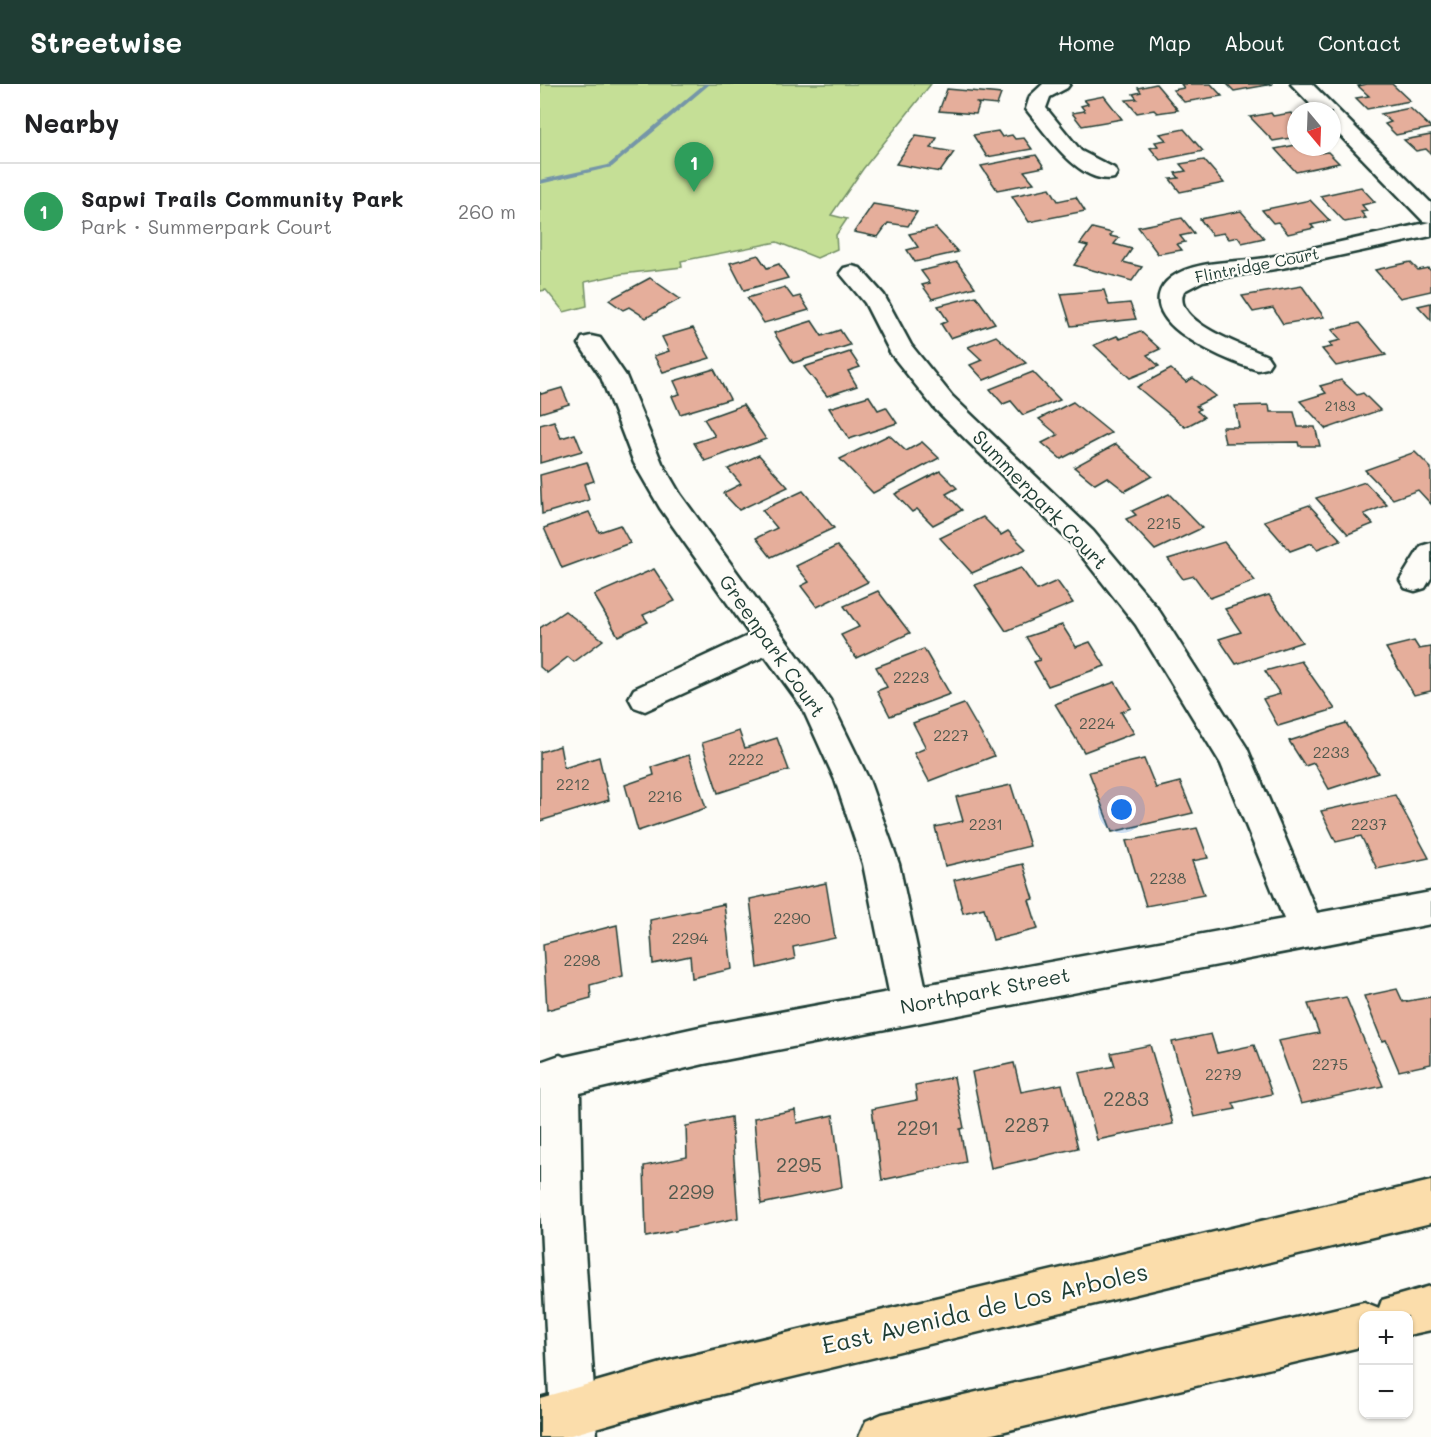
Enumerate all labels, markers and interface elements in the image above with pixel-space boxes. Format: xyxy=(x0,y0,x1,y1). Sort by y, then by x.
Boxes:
text: Streetwise xyxy=(30,24,182,60)
text: Home xyxy=(1058,29,1115,56)
text: Map xyxy=(1148,29,1191,56)
text: About xyxy=(1224,29,1285,56)
text: Contact xyxy=(1318,29,1401,56)
north arrow xyxy=(1287,102,1341,156)
text: Nearby xyxy=(24,106,119,140)
pin: 1 xyxy=(674,142,714,192)
text: Sapwi Trails Community Park xyxy=(81,184,404,213)
text: 1 xyxy=(39,198,48,224)
text: 260 m xyxy=(458,198,516,224)
text: Park · Summerpark Court xyxy=(81,213,332,239)
street label: Flintridge Court xyxy=(1193,242,1321,287)
house number: 2183 xyxy=(1325,396,1355,415)
street label: Summerpark Court xyxy=(967,424,1114,575)
house number: 2215 xyxy=(1147,512,1181,533)
street label: Greenpark Court xyxy=(714,569,832,722)
house number: 2223 xyxy=(893,666,929,687)
house number: 2224 xyxy=(1079,712,1116,733)
house number: 2227 xyxy=(933,724,969,745)
house number: 2233 xyxy=(1313,741,1349,762)
house number: 2222 xyxy=(728,748,764,769)
house number: 2212 xyxy=(556,773,590,794)
house number: 2216 xyxy=(648,785,682,806)
your location xyxy=(1107,795,1136,824)
house number: 2231 xyxy=(969,813,1003,834)
house number: 2237 xyxy=(1351,813,1387,834)
house number: 2238 xyxy=(1150,867,1187,888)
house number: 2290 xyxy=(773,907,811,928)
house number: 2294 xyxy=(672,927,709,948)
house number: 2298 xyxy=(564,949,601,970)
street label: Northpark Street xyxy=(898,961,1072,1019)
house number: 2275 xyxy=(1312,1053,1348,1074)
house number: 2279 xyxy=(1205,1063,1241,1084)
house number: 2283 xyxy=(1103,1085,1149,1111)
house number: 2287 xyxy=(1004,1111,1050,1137)
house number: 2291 xyxy=(896,1114,940,1140)
house number: 2295 xyxy=(776,1151,822,1177)
house number: 2299 xyxy=(668,1178,714,1204)
street label: East Avenida de Los Arboles xyxy=(819,1255,1151,1360)
map controls xyxy=(1359,1311,1413,1419)
button: + xyxy=(1359,1311,1413,1365)
button: − xyxy=(1359,1365,1413,1419)

